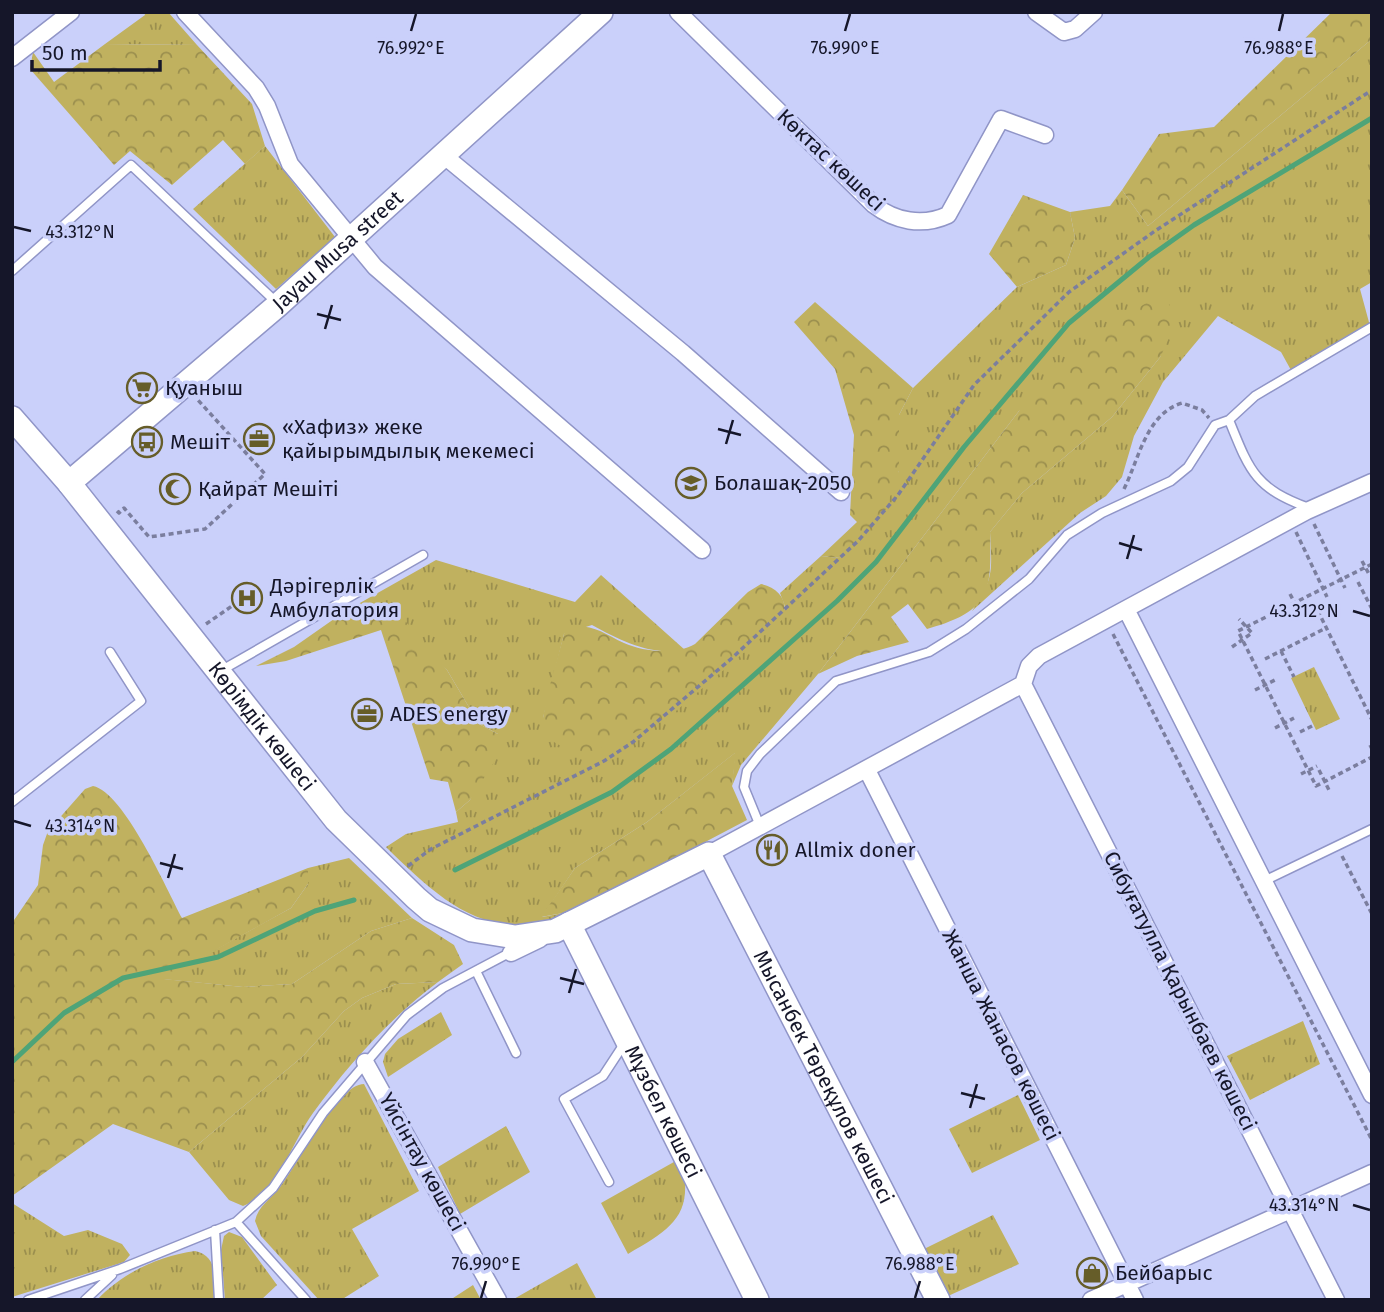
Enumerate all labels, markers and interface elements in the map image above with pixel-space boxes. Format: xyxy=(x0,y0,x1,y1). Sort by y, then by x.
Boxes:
scale bar xyxy=(32,28,159,72)
text: 76.992°E xyxy=(377,37,445,59)
text: 76.990°E xyxy=(810,37,880,59)
text: 76.988°E xyxy=(1244,37,1314,59)
text: 50 m xyxy=(42,40,88,66)
street label: Көктас көшесі xyxy=(772,103,890,217)
street label: Jayau Musa street xyxy=(267,185,409,317)
text: 43.312°N xyxy=(45,221,115,243)
supermarket icon: Қуаныш xyxy=(125,371,159,405)
place label: Қуаныш xyxy=(165,375,243,401)
place label: «Хафиз» жеке қайырымдылық мекемесі xyxy=(282,414,535,464)
office icon: «Хафиз» жеке қайырымдылық мекемесі xyxy=(242,422,276,456)
bus stop icon: Мешіт xyxy=(130,425,164,459)
place label: Мешіт xyxy=(170,429,230,455)
school or university icon: Болашақ-2050 xyxy=(674,466,708,500)
place label: Болашақ-2050 xyxy=(714,470,852,496)
mosque icon: Қайрат Мешіті xyxy=(158,472,192,506)
place label: Қайрат Мешіті xyxy=(198,476,339,502)
place label: Дәрігерлік Амбулатория xyxy=(269,573,399,623)
hospital icon: Дәрігерлік Амбулатория xyxy=(230,581,264,615)
text: 43.312°N xyxy=(1269,600,1339,622)
street label: Көрімдік көшесі xyxy=(203,656,321,796)
office icon: ADES energy xyxy=(350,697,384,731)
place label: ADES energy xyxy=(390,701,508,727)
text: 43.314°N xyxy=(45,815,115,837)
restaurant icon: Allmix doner xyxy=(755,833,789,867)
place label: Allmix doner xyxy=(795,837,916,863)
street label: Сибуғатулла Қарынбаев көшесі xyxy=(1098,847,1262,1135)
street label: Жанша Жанасов көшесі xyxy=(936,925,1066,1145)
street label: Мысанбек Төреқұлов көшесі xyxy=(748,946,899,1208)
street label: Мұзбел көшесі xyxy=(619,1041,707,1183)
street label: Үйсінтау көшесі xyxy=(373,1088,471,1236)
text: 43.314°N xyxy=(1269,1194,1339,1216)
text: 76.990°E xyxy=(451,1253,521,1275)
text: 76.988°E xyxy=(885,1253,955,1275)
shop icon: Бейбарыс xyxy=(1075,1256,1109,1290)
place label: Бейбарыс xyxy=(1115,1260,1213,1286)

